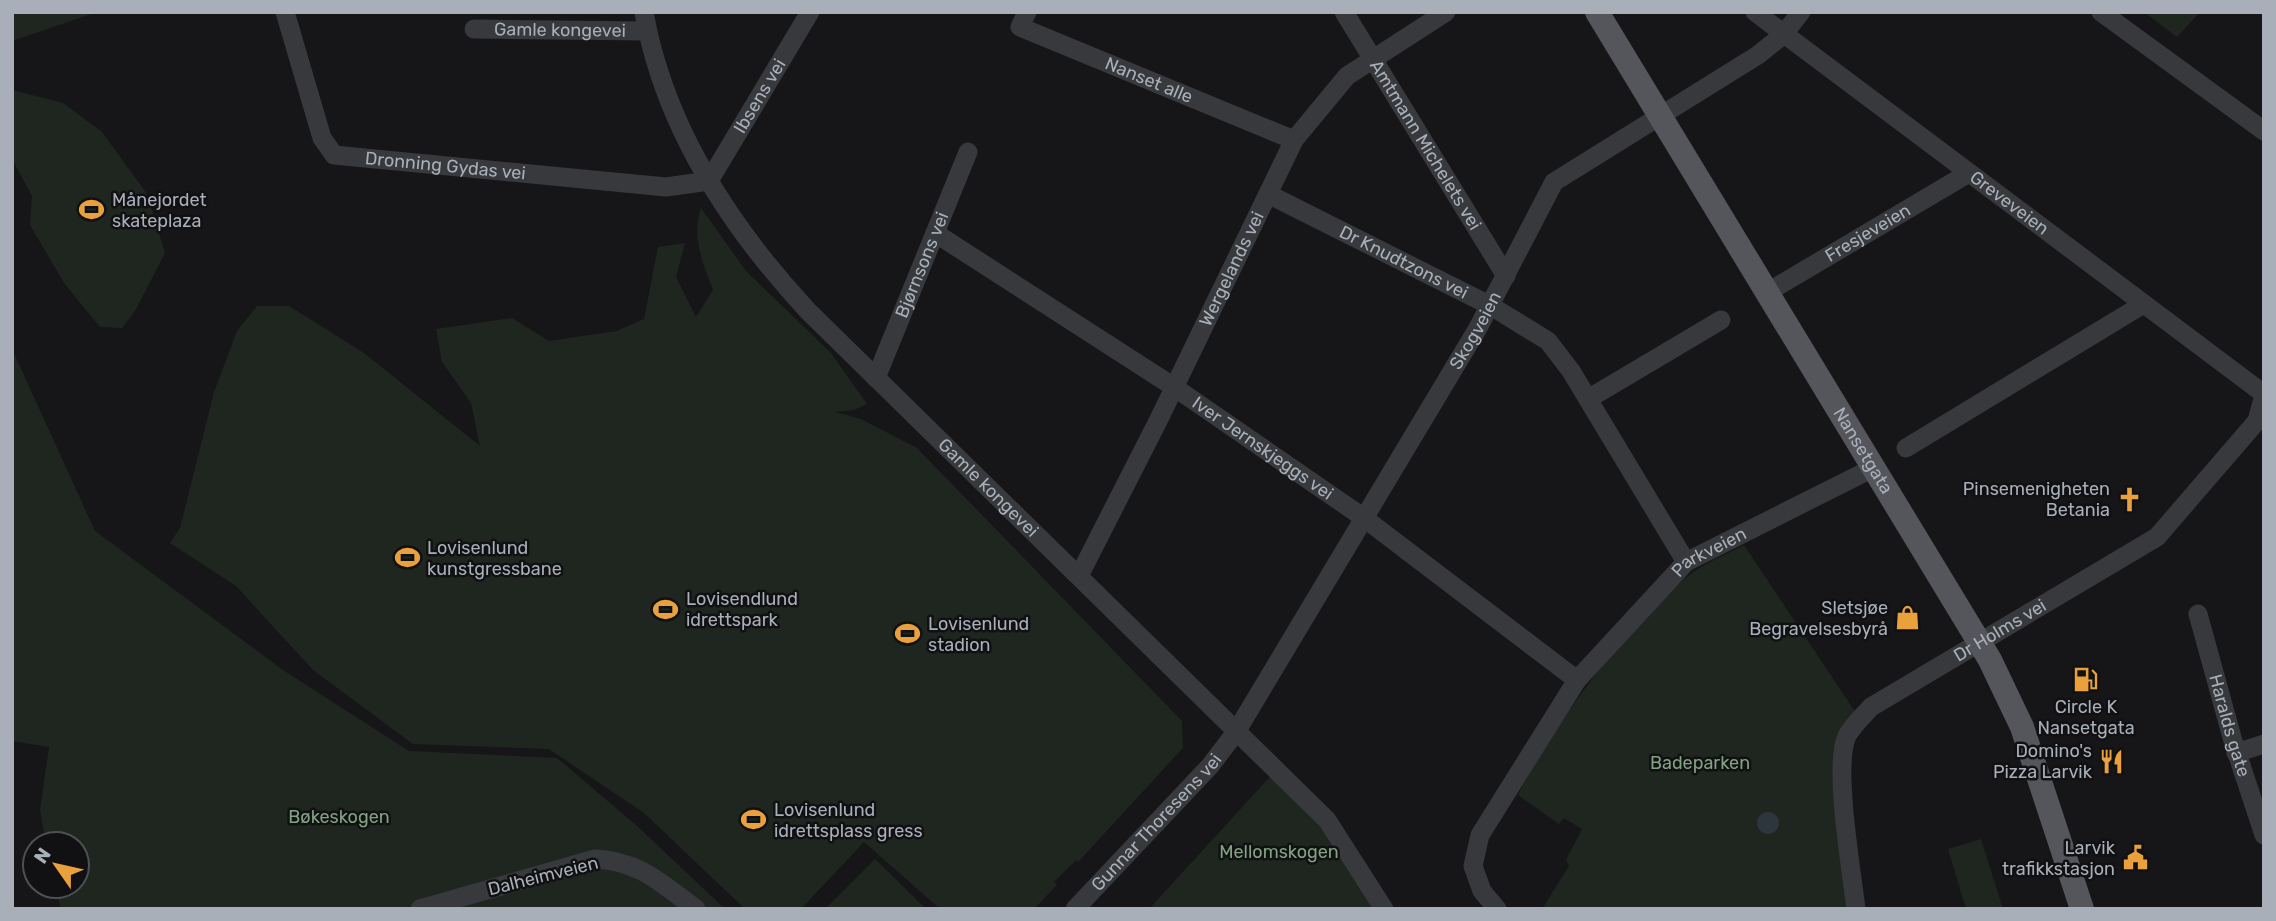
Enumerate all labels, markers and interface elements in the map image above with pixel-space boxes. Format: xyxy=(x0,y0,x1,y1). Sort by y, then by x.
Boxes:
street label: Gamle kongevei xyxy=(494,18,626,42)
street label: Nanset alle xyxy=(1102,52,1196,108)
street label: Ibsens vei xyxy=(729,55,790,137)
street label: Amtmann Michelets vei xyxy=(1365,56,1486,234)
street label: Dronning Gydas vei xyxy=(364,147,527,184)
street label: Greveveien xyxy=(1965,166,2053,240)
place label: Månejordet skateplaza xyxy=(112,189,207,232)
sports icon: Månejordet skateplaza xyxy=(78,196,106,224)
street label: Fresjeveien xyxy=(1821,199,1915,267)
street label: Wergelands vei xyxy=(1195,208,1269,330)
street label: Bjørnsons vei xyxy=(891,209,953,321)
street label: Dr Knudtzons vei xyxy=(1336,221,1472,304)
street label: Skogveien xyxy=(1445,288,1506,374)
street label: Iver Jernskjeggs vei xyxy=(1188,392,1338,504)
street label: Nansetgata xyxy=(1828,403,1898,498)
street label: Gamle kongevei xyxy=(933,434,1043,542)
place label: Pinsemenigheten Betania xyxy=(1963,478,2110,521)
church icon: Pinsemenigheten Betania xyxy=(2116,485,2144,513)
street label: Parkveien xyxy=(1667,523,1750,582)
place label: Lovisenlund kunstgressbane xyxy=(427,537,562,580)
sports icon: Lovisenlund kunstgressbane xyxy=(393,544,421,572)
place label: Lovisendlund idrettspark xyxy=(686,588,798,631)
street label: Dr Holms vei xyxy=(1949,594,2050,666)
sports icon: Lovisendlund idrettspark xyxy=(652,595,680,623)
place label: Sletsjøe Begravelsesbyrå xyxy=(1749,597,1888,640)
shop icon: Sletsjøe Begravelsesbyrå xyxy=(1894,604,1922,632)
place label: Lovisenlund stadion xyxy=(928,613,1029,656)
sports icon: Lovisenlund stadion xyxy=(894,620,922,648)
fuel station icon: Circle K Nansetgata xyxy=(2072,666,2100,694)
street label: Haralds gate xyxy=(2204,672,2255,780)
place label: Circle K Nansetgata xyxy=(2037,696,2135,739)
place label: Domino's Pizza Larvik xyxy=(1993,740,2093,783)
restaurant icon: Domino's Pizza Larvik xyxy=(2098,747,2126,775)
street label: Gunnar Thoresens vei xyxy=(1087,749,1226,896)
park label: Badeparken xyxy=(1650,752,1750,774)
place label: Lovisenlund idrettsplass gress xyxy=(774,799,923,842)
park label: Bøkeskogen xyxy=(288,806,390,828)
sports icon: Lovisenlund idrettsplass gress xyxy=(740,806,768,834)
north arrow xyxy=(21,830,91,900)
place label: Larvik trafikkstasjon xyxy=(2002,837,2116,880)
park label: Mellomskogen xyxy=(1219,841,1339,863)
text: N xyxy=(29,844,56,868)
public building icon: Larvik trafikkstasjon xyxy=(2121,844,2149,872)
street label: Dalheimveien xyxy=(486,852,600,900)

